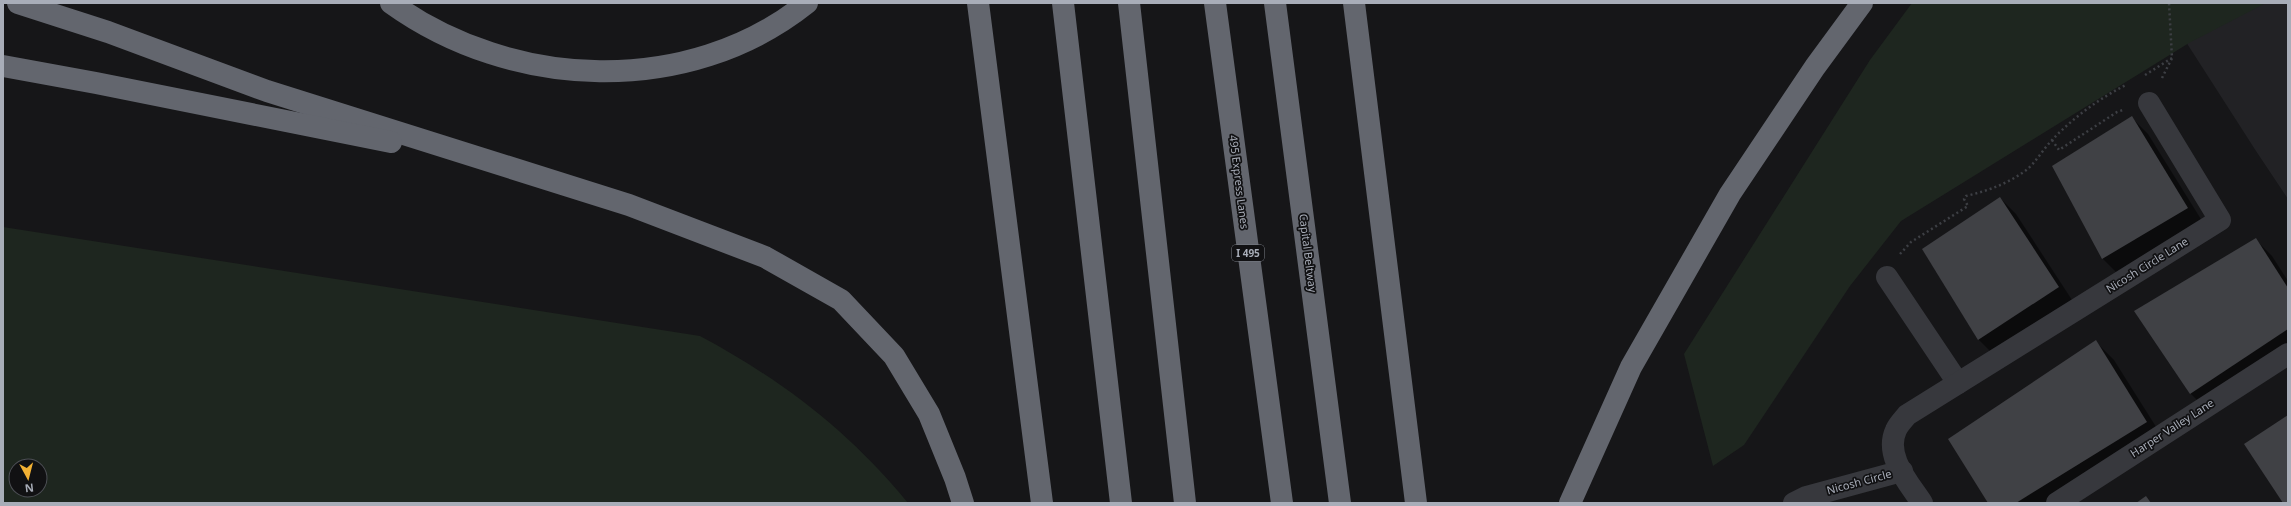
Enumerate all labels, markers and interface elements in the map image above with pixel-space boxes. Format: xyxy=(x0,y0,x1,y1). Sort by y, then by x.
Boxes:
street label: 495 Express Lanes xyxy=(1226,134,1253,230)
street label: Capital Beltway xyxy=(1296,213,1321,294)
street label: Nicosh Circle Lane xyxy=(2103,233,2191,296)
road number: I 495 xyxy=(1232,245,1264,261)
street label: Harper Valley Lane xyxy=(2127,395,2216,460)
north arrow xyxy=(8,458,48,498)
street label: Nicosh Circle xyxy=(1825,466,1893,497)
text: N xyxy=(24,480,35,496)

